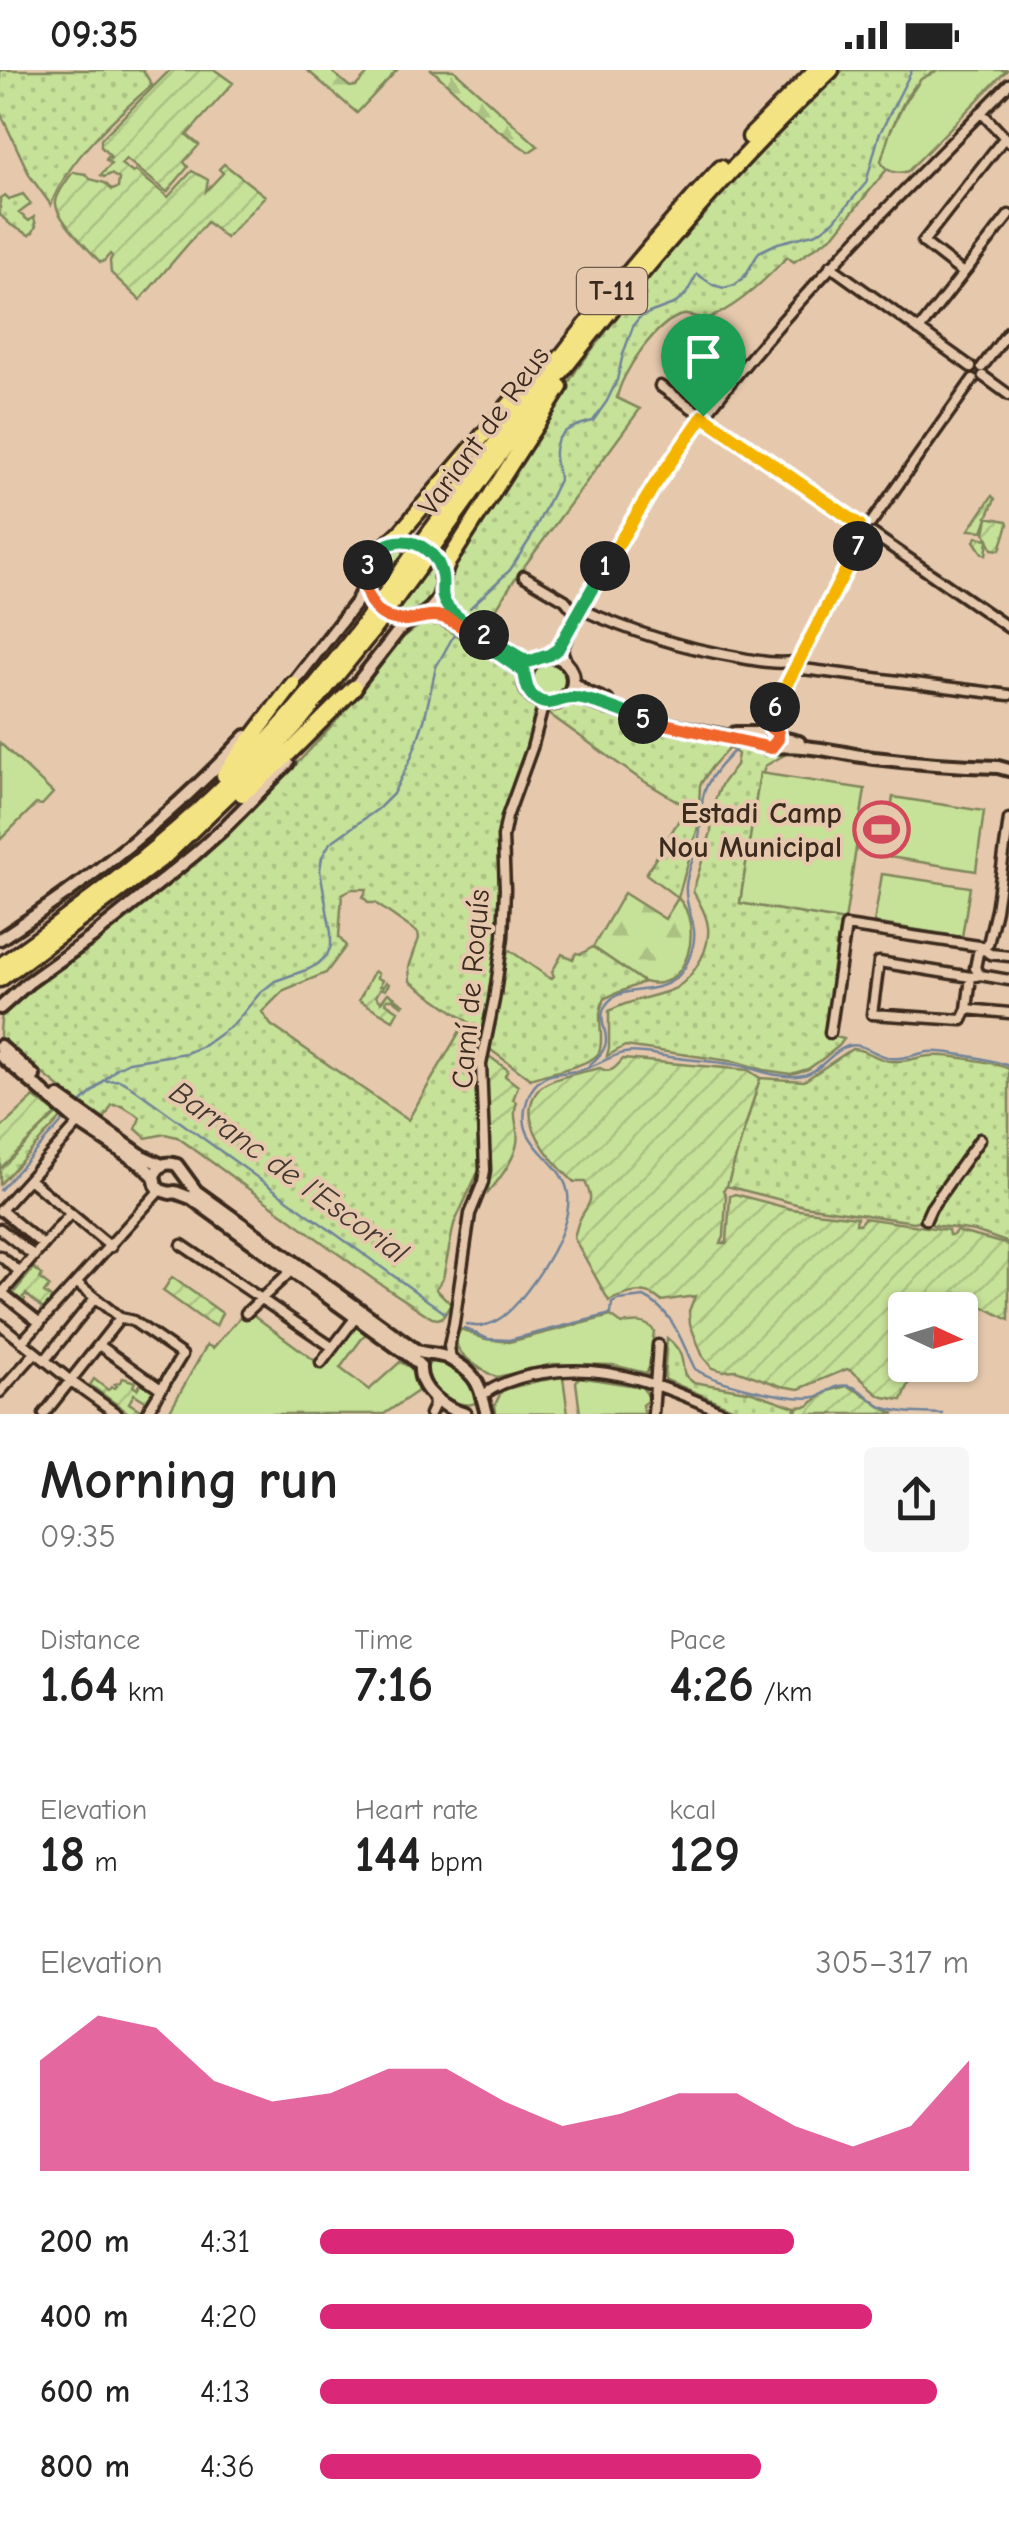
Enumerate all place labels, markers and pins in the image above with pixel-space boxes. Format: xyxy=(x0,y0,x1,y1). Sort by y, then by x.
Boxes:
pin xyxy=(661,314,746,417)
pin: 7 xyxy=(833,521,883,571)
pin: 3 xyxy=(343,540,393,590)
pin: 1 xyxy=(580,541,630,591)
pin: 2 xyxy=(459,610,509,660)
pin: 6 xyxy=(750,682,800,732)
pin: 5 xyxy=(618,694,668,744)
place label: Estadi Camp Nou Municipal xyxy=(658,796,842,865)
sports icon: Estadi Camp Nou Municipal xyxy=(851,800,911,860)

